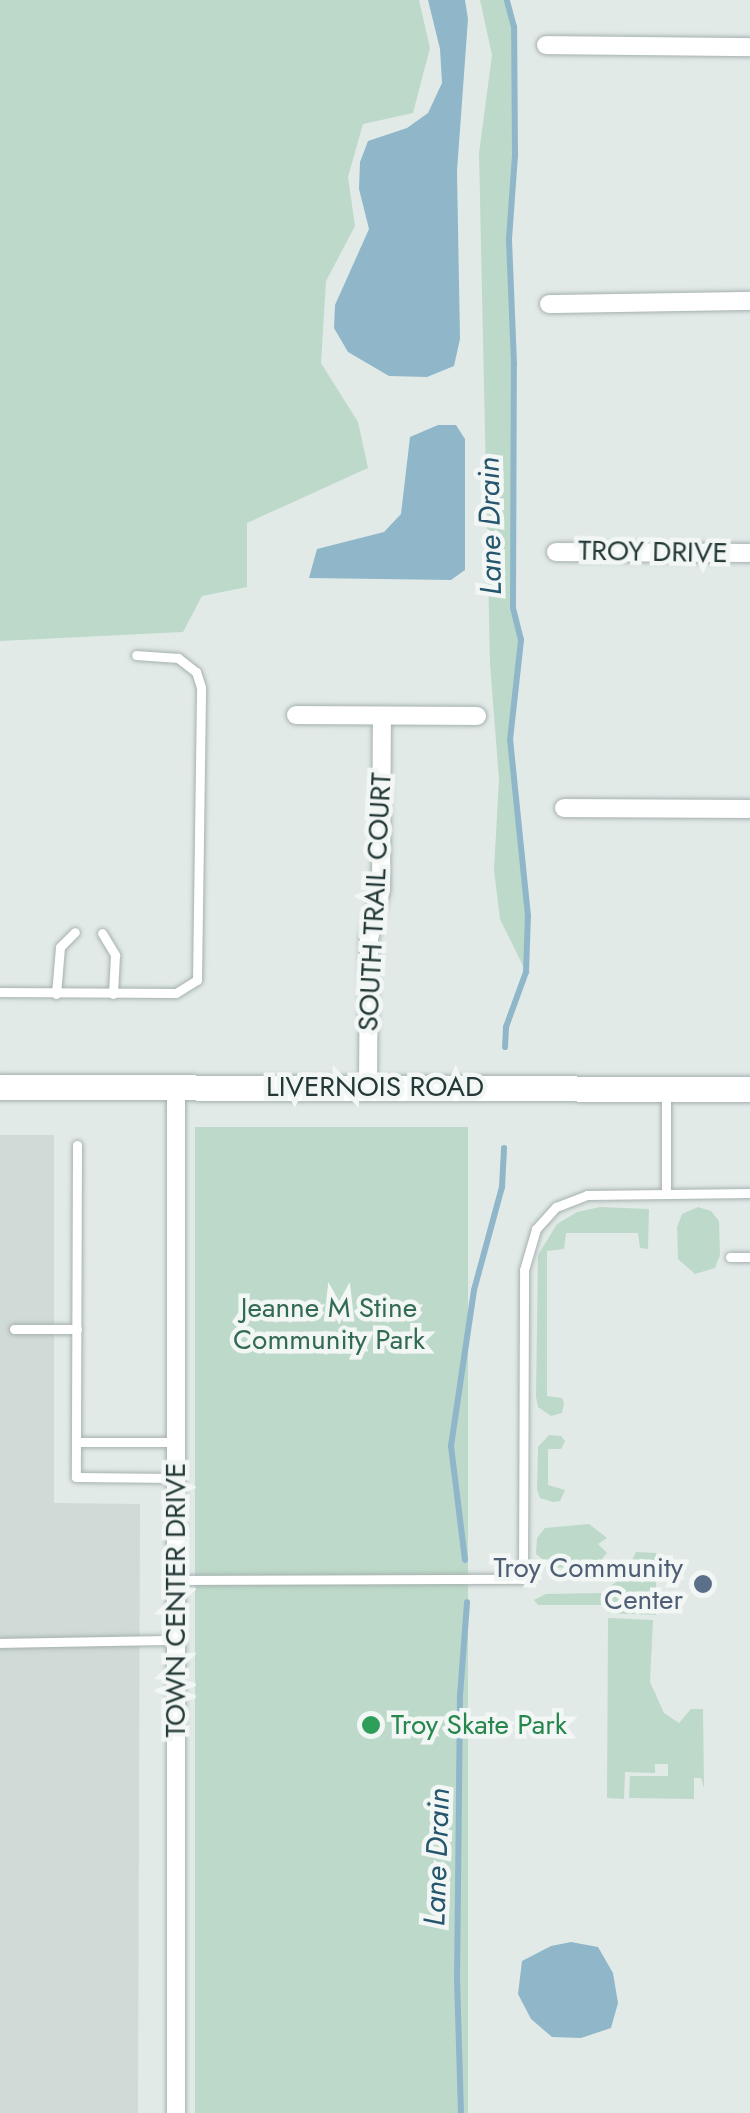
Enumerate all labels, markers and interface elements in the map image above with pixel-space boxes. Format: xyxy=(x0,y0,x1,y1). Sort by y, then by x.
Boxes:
water label: Lane Drain xyxy=(471,457,509,595)
street label: TROY DRIVE xyxy=(578,534,728,570)
street label: SOUTH TRAIL COURT xyxy=(351,772,399,1032)
street label: LIVERNOIS ROAD xyxy=(266,1070,484,1104)
park label: Jeanne M Stine Community Park xyxy=(233,1291,425,1357)
street label: TOWN CENTER DRIVE xyxy=(159,1463,193,1737)
place label: Troy Community Center xyxy=(494,1551,683,1617)
marker: Troy Community Center xyxy=(692,1573,714,1595)
place label: Troy Skate Park xyxy=(391,1708,567,1742)
marker: Troy Skate Park xyxy=(360,1714,382,1736)
water label: Lane Drain xyxy=(417,1787,457,1927)

